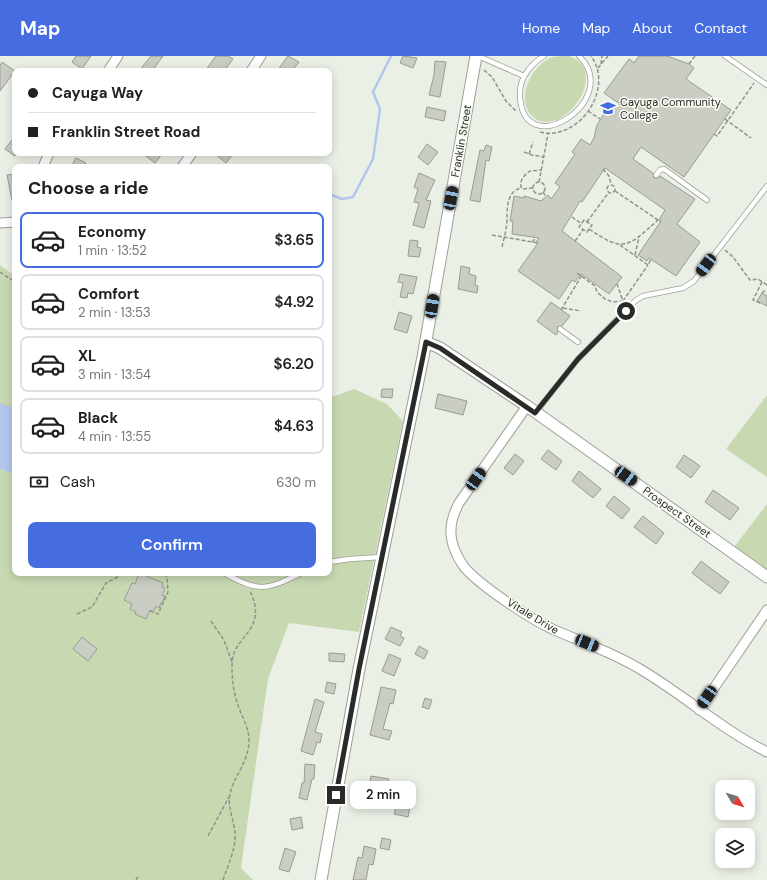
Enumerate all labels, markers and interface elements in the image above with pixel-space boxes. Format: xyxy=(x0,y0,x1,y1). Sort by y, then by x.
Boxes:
text: Map xyxy=(20,16,60,41)
text: Home xyxy=(522,19,560,37)
text: Map xyxy=(582,19,610,37)
text: About xyxy=(632,19,672,37)
text: Contact xyxy=(694,19,747,37)
text: Cayuga Way xyxy=(52,83,143,103)
place label: Cayuga Community College xyxy=(620,95,721,122)
school or university icon: Cayuga Community College xyxy=(599,99,617,117)
street label: Franklin Street xyxy=(448,104,474,178)
text: Franklin Street Road xyxy=(52,122,200,142)
text: Choose a ride xyxy=(28,176,149,200)
car xyxy=(443,185,459,211)
icon: car xyxy=(30,222,66,258)
text: Economy xyxy=(78,222,146,242)
text: $3.65 xyxy=(275,230,314,250)
text: 1 min · 13:52 xyxy=(78,242,147,259)
car xyxy=(694,252,718,278)
icon: car xyxy=(30,284,66,320)
text: Comfort xyxy=(78,284,139,304)
text: $4.92 xyxy=(274,292,314,312)
car xyxy=(424,293,440,319)
route start xyxy=(617,302,635,320)
text: 2 min · 13:53 xyxy=(78,304,151,321)
icon: car xyxy=(30,346,66,382)
text: XL xyxy=(78,346,96,366)
text: $6.20 xyxy=(274,354,314,374)
text: 3 min · 13:54 xyxy=(78,366,151,383)
icon: car xyxy=(30,408,66,444)
text: Black xyxy=(78,408,118,428)
text: $4.63 xyxy=(274,416,314,436)
text: 4 min · 13:55 xyxy=(78,428,151,445)
car xyxy=(613,464,639,488)
car xyxy=(464,466,488,492)
icon: cash xyxy=(28,471,50,493)
text: Cash xyxy=(60,472,95,492)
text: 630 m xyxy=(276,474,316,491)
street label: Prospect Street xyxy=(640,483,714,541)
button: Confirm xyxy=(28,522,316,568)
street label: Vitale Drive xyxy=(505,595,561,637)
car xyxy=(574,633,600,653)
car xyxy=(695,684,719,710)
north arrow xyxy=(715,780,755,820)
map controls xyxy=(715,780,755,868)
callout: 2 min xyxy=(350,781,416,809)
route end xyxy=(327,786,345,804)
text: 2 min xyxy=(366,786,400,803)
button: layers xyxy=(715,828,755,868)

